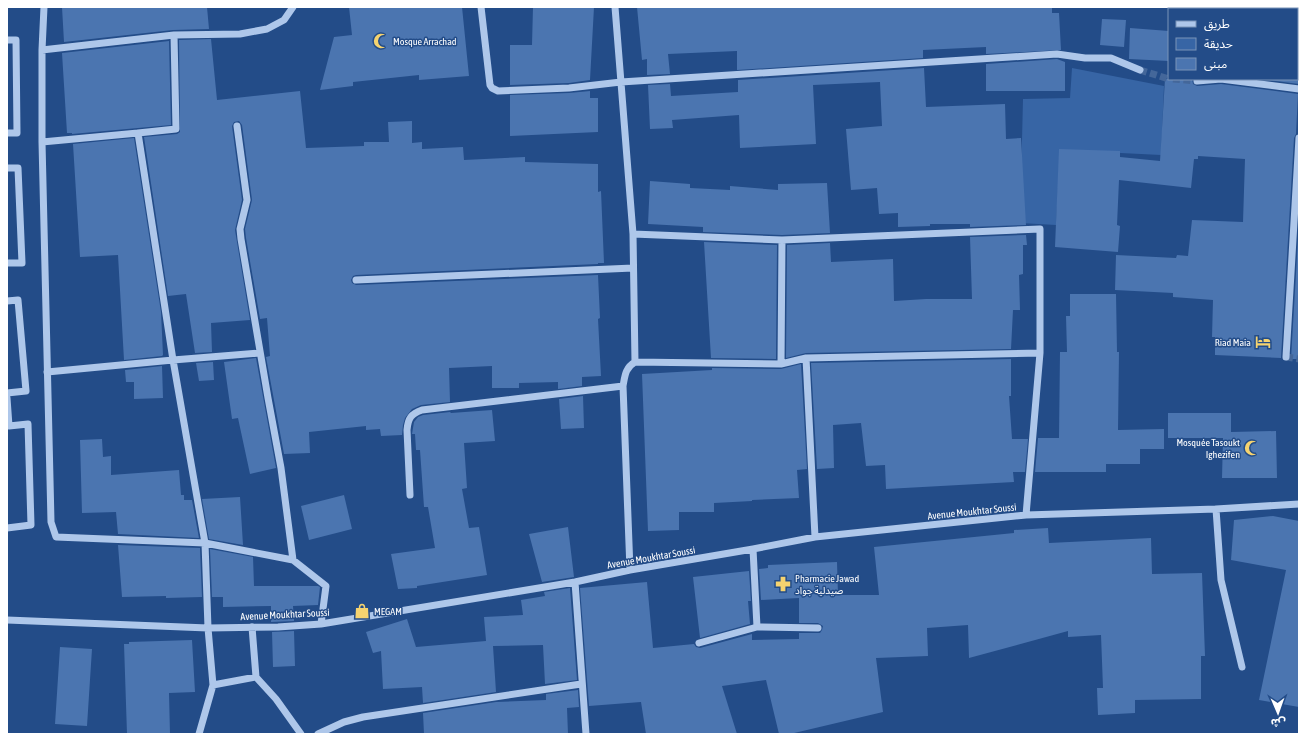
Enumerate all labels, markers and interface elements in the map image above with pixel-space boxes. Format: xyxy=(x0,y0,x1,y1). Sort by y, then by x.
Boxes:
legend xyxy=(1168,8,1298,80)
text: طريق xyxy=(1204,17,1230,32)
mosque icon: Mosque Arrachad xyxy=(372,32,390,50)
place label: Mosque Arrachad xyxy=(393,36,457,47)
text: حديقة xyxy=(1204,37,1233,51)
text: مبنى xyxy=(1204,57,1227,71)
hotel icon: Riad Maia xyxy=(1254,333,1272,351)
place label: Riad Maia xyxy=(1215,337,1251,348)
place label: Mosquée Tasoukt Ighezifen xyxy=(1176,437,1240,460)
mosque icon: Mosquée Tasoukt Ighezifen xyxy=(1243,439,1261,457)
street label: Avenue Moukhtar Soussi xyxy=(927,501,1017,522)
street label: Avenue Moukhtar Soussi xyxy=(606,544,696,571)
place label: Pharmacie Jawad صيدلية جواد xyxy=(795,573,859,597)
pharmacy icon: Pharmacie Jawad صيدلية جواد xyxy=(774,575,792,593)
shop icon: MEGAM xyxy=(353,602,371,620)
place label: MEGAM xyxy=(374,606,402,617)
street label: Avenue Moukhtar Soussi xyxy=(240,607,330,622)
north arrow xyxy=(1258,693,1298,733)
text: ش xyxy=(1271,716,1286,729)

